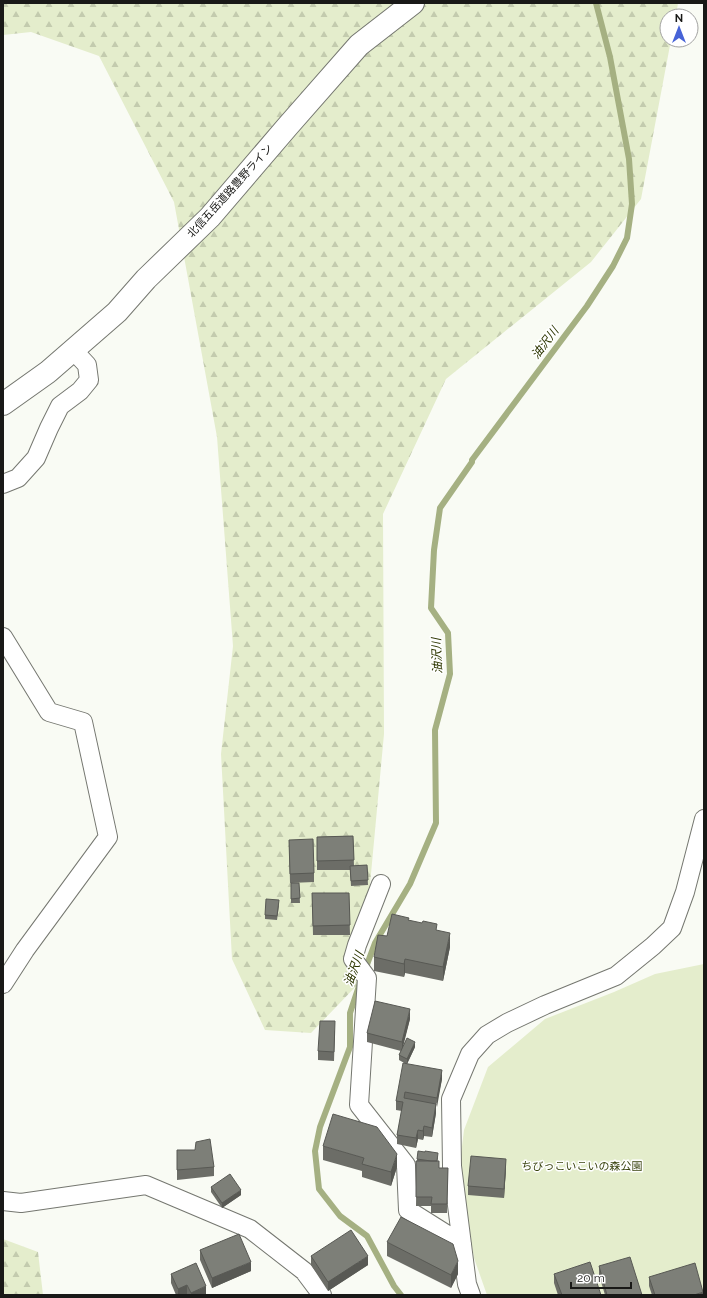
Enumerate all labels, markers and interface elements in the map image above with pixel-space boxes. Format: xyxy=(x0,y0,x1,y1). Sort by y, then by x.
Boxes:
north arrow xyxy=(659,8,699,48)
text: N xyxy=(675,12,683,25)
street label: 北信五岳道路豊野ライン xyxy=(185,142,275,240)
water label: 油沢川 xyxy=(529,323,563,362)
water label: 油沢川 xyxy=(429,636,445,674)
water label: 油沢川 xyxy=(341,948,367,988)
park label: ちびっこいこいの森公園 xyxy=(522,1160,643,1173)
scale bar xyxy=(571,1264,631,1290)
text: 20 m xyxy=(577,1271,605,1285)

